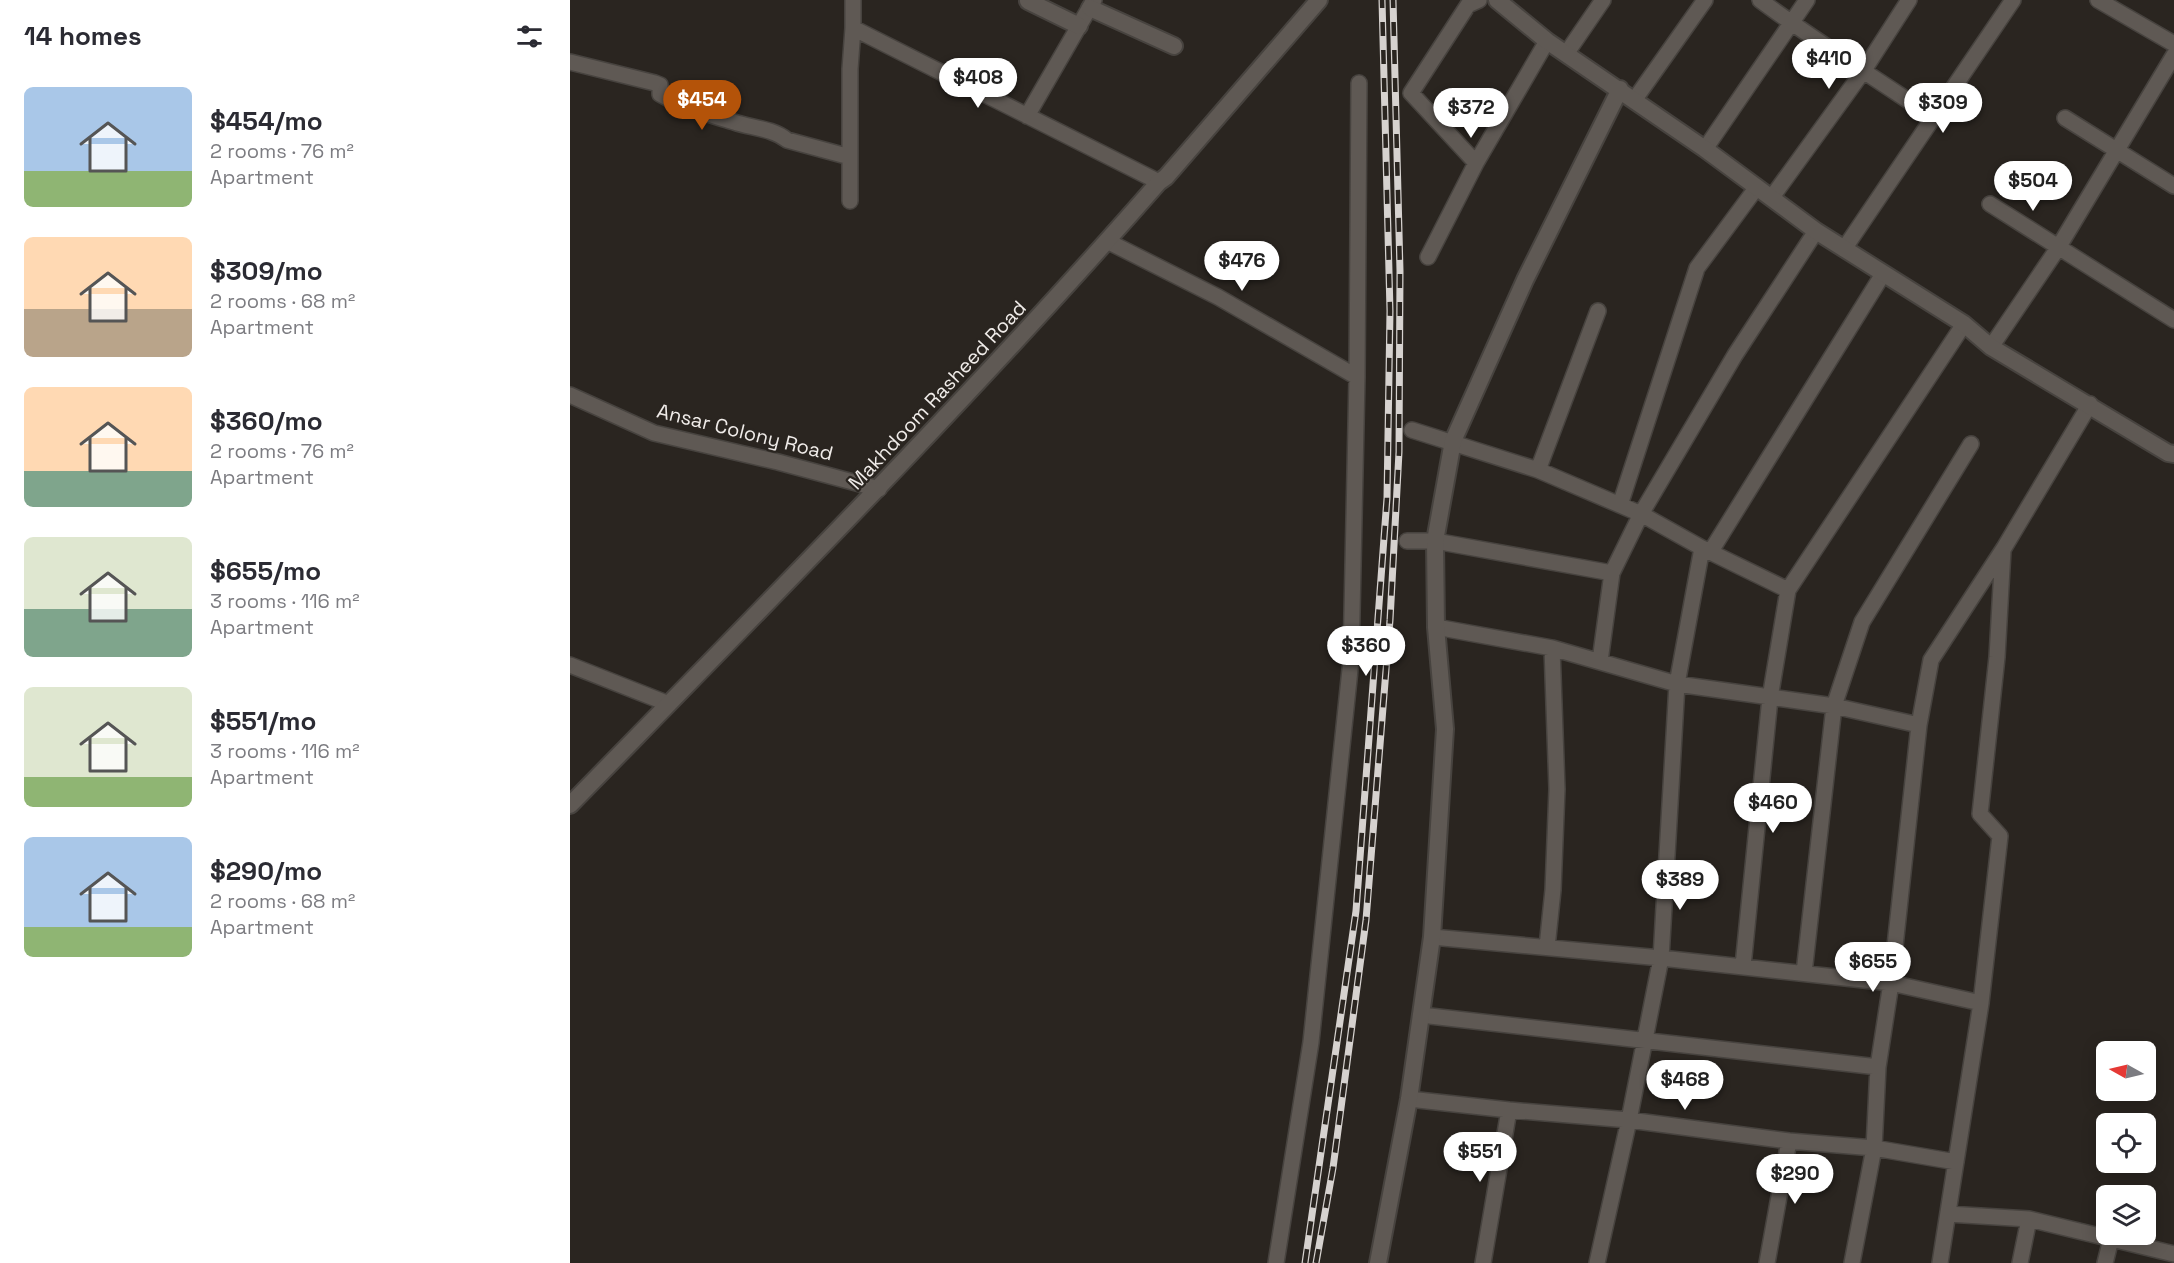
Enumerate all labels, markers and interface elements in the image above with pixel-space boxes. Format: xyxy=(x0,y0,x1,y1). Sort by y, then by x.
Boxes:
text: 14 homes xyxy=(24,19,142,53)
icon: filters xyxy=(513,20,546,53)
pin: $410 xyxy=(1793,39,1865,90)
text: $410 xyxy=(1806,45,1852,71)
pin: $408 xyxy=(942,58,1014,109)
text: $408 xyxy=(953,64,1003,90)
pin: $454 xyxy=(666,80,738,131)
pin: $309 xyxy=(1907,83,1979,134)
text: $454 xyxy=(677,86,727,112)
pin: $372 xyxy=(1435,88,1507,139)
text: $309 xyxy=(1918,89,1968,115)
text: $372 xyxy=(1447,94,1495,120)
text: $454/mo xyxy=(210,104,323,138)
icon: home xyxy=(72,111,144,183)
text: 2 rooms · 76 m² xyxy=(210,138,354,164)
pin: $504 xyxy=(1997,161,2069,212)
text: Apartment xyxy=(210,164,314,190)
text: $504 xyxy=(2008,167,2058,193)
pin: $476 xyxy=(1206,241,1278,292)
text: $476 xyxy=(1218,247,1266,273)
text: $309/mo xyxy=(210,254,323,288)
icon: home xyxy=(72,261,144,333)
text: 2 rooms · 68 m² xyxy=(210,288,355,314)
street label: Makhdoom Rasheed Road xyxy=(842,295,1032,495)
text: Apartment xyxy=(210,314,314,340)
street label: Ansar Colony Road xyxy=(654,398,836,466)
text: $360/mo xyxy=(210,404,323,438)
icon: home xyxy=(72,411,144,483)
text: 2 rooms · 76 m² xyxy=(210,438,354,464)
text: Apartment xyxy=(210,464,314,490)
text: $655/mo xyxy=(210,554,321,588)
icon: home xyxy=(72,561,144,633)
text: 3 rooms · 116 m² xyxy=(210,588,360,614)
text: Apartment xyxy=(210,614,314,640)
pin: $360 xyxy=(1330,626,1402,677)
text: $360 xyxy=(1341,632,1391,658)
text: $551/mo xyxy=(210,704,316,738)
icon: home xyxy=(72,711,144,783)
text: 3 rooms · 116 m² xyxy=(210,738,360,764)
text: Apartment xyxy=(210,764,314,790)
pin: $460 xyxy=(1737,783,1809,834)
text: $460 xyxy=(1748,789,1798,815)
text: $290/mo xyxy=(210,854,322,888)
pin: $389 xyxy=(1644,860,1716,911)
icon: home xyxy=(72,861,144,933)
text: $389 xyxy=(1656,866,1704,892)
text: 2 rooms · 68 m² xyxy=(210,888,355,914)
text: Apartment xyxy=(210,914,314,940)
pin: $655 xyxy=(1837,942,1909,993)
text: $655 xyxy=(1849,948,1897,974)
north arrow xyxy=(2096,1041,2156,1101)
map controls xyxy=(2096,1041,2156,1245)
pin: $468 xyxy=(1649,1060,1721,1111)
text: $468 xyxy=(1660,1066,1710,1092)
button: locate xyxy=(2096,1113,2156,1173)
pin: $551 xyxy=(1444,1132,1516,1183)
text: $551 xyxy=(1458,1138,1502,1164)
pin: $290 xyxy=(1759,1154,1831,1205)
text: $290 xyxy=(1770,1160,1820,1186)
button: layers xyxy=(2096,1185,2156,1245)

